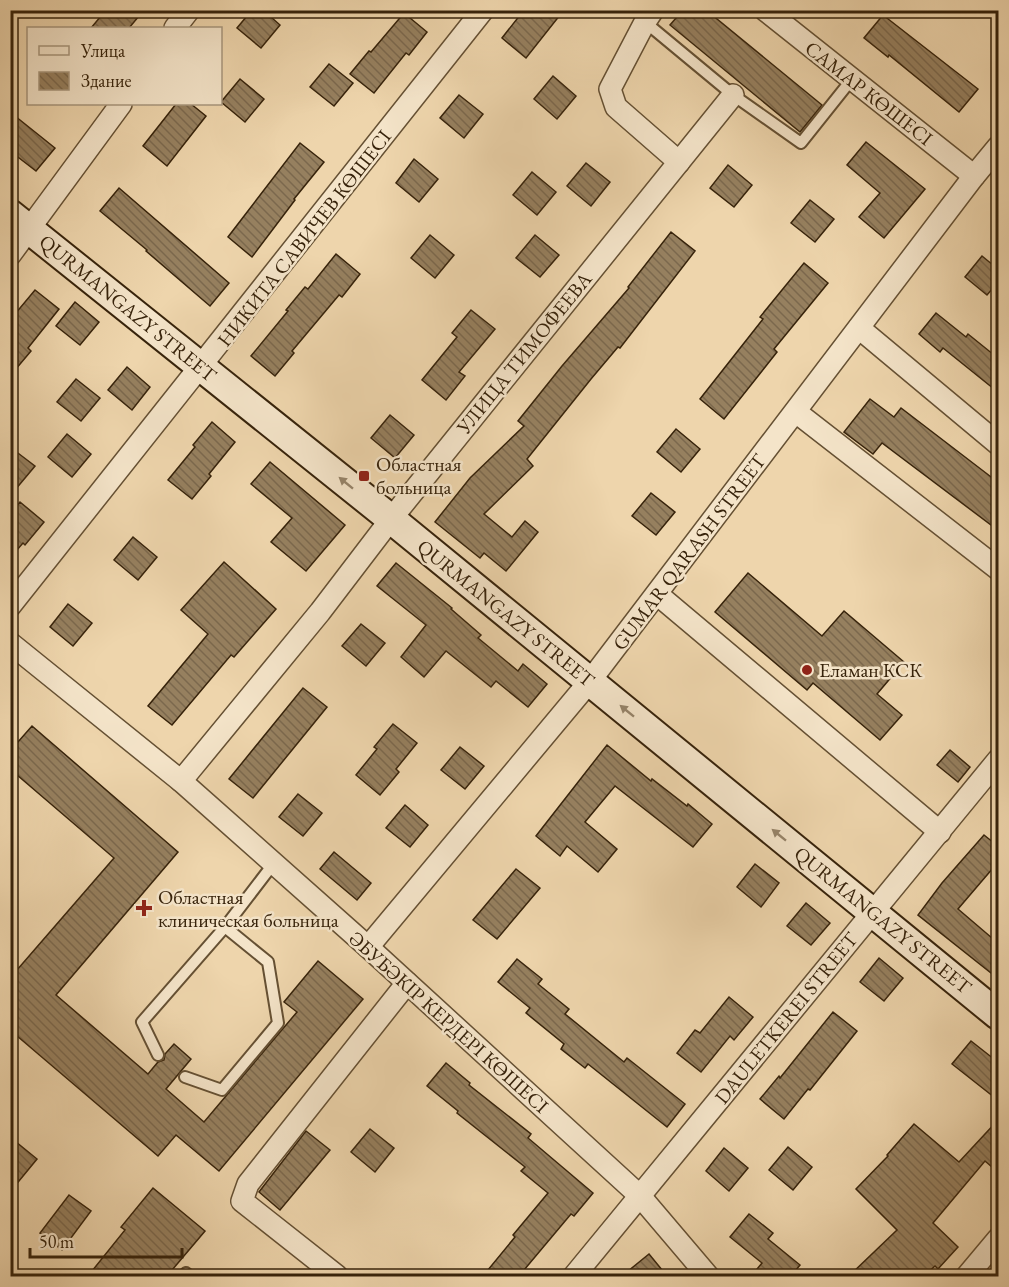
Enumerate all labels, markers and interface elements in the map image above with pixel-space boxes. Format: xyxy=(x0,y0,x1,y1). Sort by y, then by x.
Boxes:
legend xyxy=(27,27,222,105)
street label: САМАР КӨШЕСІ xyxy=(800,35,938,151)
text: Улица xyxy=(80,39,126,62)
text: Здание xyxy=(81,69,131,92)
street label: НИКИТА САВИЧЕВ КӨШЕСІ xyxy=(211,124,397,352)
street label: QURMANGAZY STREET xyxy=(34,228,222,388)
street label: УЛИЦА ТИМОФЕЕВА xyxy=(450,267,597,440)
street label: GUMAR QARASH STREET xyxy=(607,448,772,655)
place label: Областная больница xyxy=(376,451,462,500)
marker: Областная больница xyxy=(357,469,371,483)
one-way arrow xyxy=(338,477,353,489)
street label: QURMANGAZY STREET xyxy=(412,533,600,693)
place label: Еламан КСК xyxy=(819,657,923,683)
marker: Еламан КСК xyxy=(800,663,814,677)
one-way arrow xyxy=(620,706,635,718)
one-way arrow xyxy=(771,829,786,841)
street label: QURMANGAZY STREET xyxy=(789,840,977,1000)
place label: Областная клиническая больница xyxy=(158,884,339,933)
marker: Областная клиническая больница xyxy=(135,899,153,917)
street label: ӘБУБӘКІР КЕРДЕРІ КӨШЕСІ xyxy=(344,925,554,1119)
street label: DAULETKEREI STREET xyxy=(709,926,864,1109)
scale bar xyxy=(30,1221,182,1259)
text: 50 m xyxy=(39,1230,74,1253)

